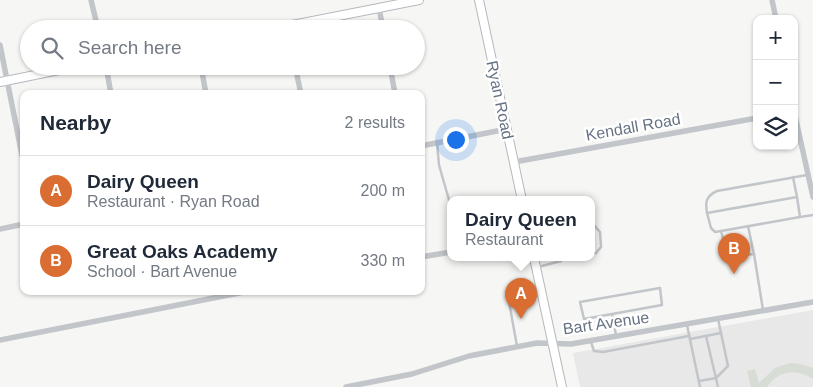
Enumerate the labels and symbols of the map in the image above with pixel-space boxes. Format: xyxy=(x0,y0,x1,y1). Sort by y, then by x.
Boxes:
street label: Ryan Road xyxy=(483,59,517,141)
street label: Kendall Road xyxy=(584,110,682,144)
your location xyxy=(443,127,469,153)
pin: B xyxy=(718,233,750,274)
pin: A xyxy=(505,278,537,319)
street label: Bart Avenue xyxy=(562,309,650,337)

